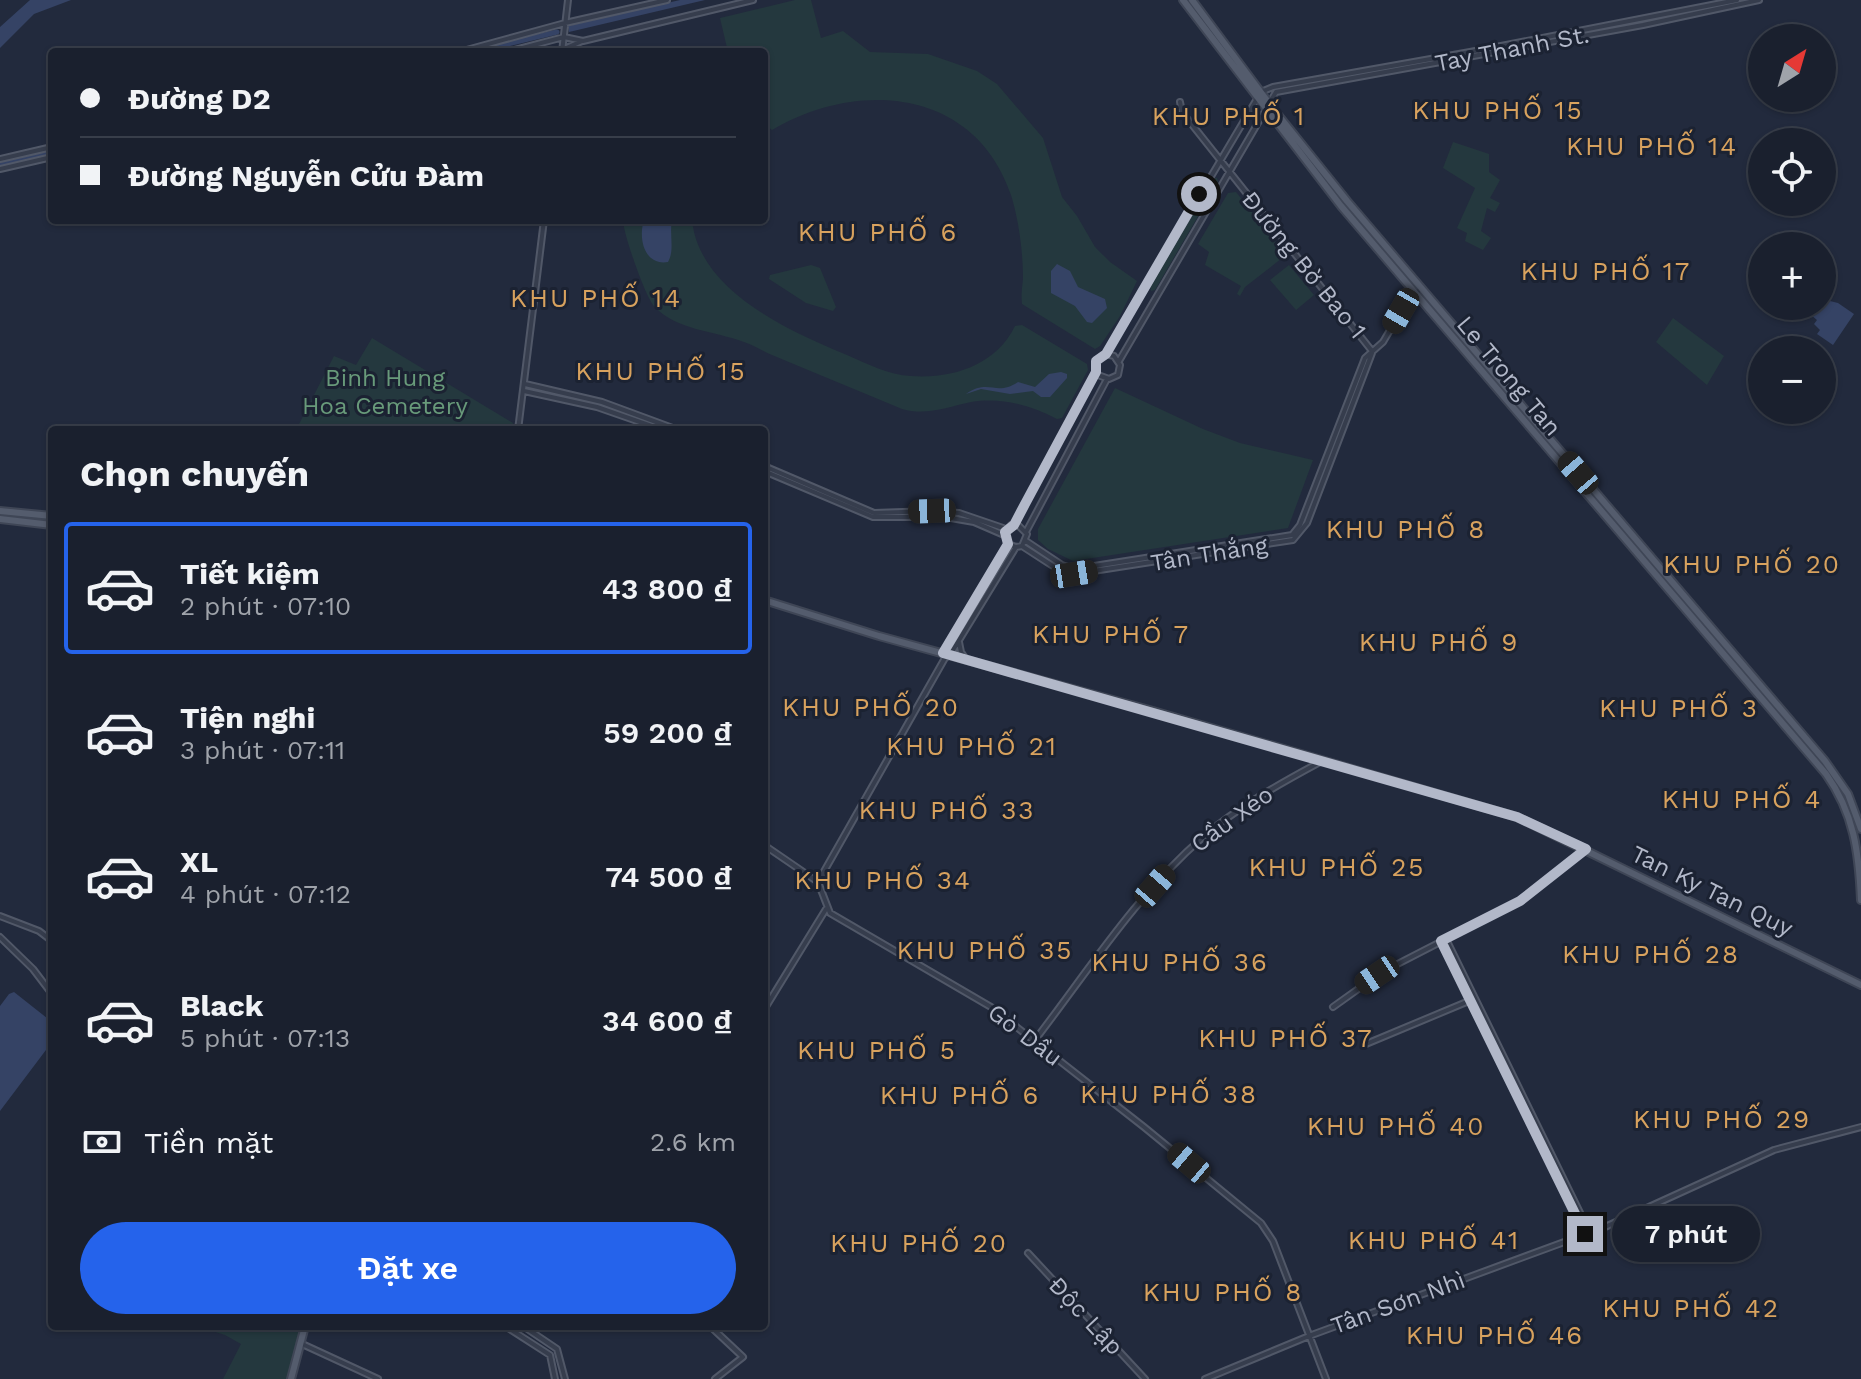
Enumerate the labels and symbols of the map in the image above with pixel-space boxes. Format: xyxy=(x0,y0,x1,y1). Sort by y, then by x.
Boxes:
street label: Tay Thanh St. xyxy=(1433,20,1591,78)
north arrow xyxy=(1748,24,1836,112)
district label: KHU PHỐ 15 xyxy=(1412,93,1584,125)
district label: KHU PHỐ 1 xyxy=(1152,99,1306,131)
district label: KHU PHỐ 14 xyxy=(1566,129,1738,161)
route start xyxy=(1181,176,1217,212)
street label: Đường Bờ Bao 1 xyxy=(1236,186,1372,344)
district label: KHU PHỐ 6 xyxy=(798,215,958,247)
district label: KHU PHỐ 17 xyxy=(1521,254,1691,286)
district label: KHU PHỐ 14 xyxy=(510,281,682,313)
car xyxy=(1379,284,1423,338)
street label: Le Trong Tan xyxy=(1451,310,1567,442)
district label: KHU PHỐ 15 xyxy=(575,354,747,386)
park label: Binh Hung Hoa Cemetery xyxy=(302,364,469,420)
car xyxy=(1553,447,1603,499)
car xyxy=(908,498,956,524)
district label: KHU PHỐ 8 xyxy=(1326,512,1486,544)
street label: Tân Thắng xyxy=(1148,531,1270,577)
district label: KHU PHỐ 20 xyxy=(1663,547,1841,579)
car xyxy=(1048,558,1100,590)
district label: KHU PHỐ 7 xyxy=(1032,617,1190,649)
district label: KHU PHỐ 9 xyxy=(1359,625,1519,657)
district label: KHU PHỐ 20 xyxy=(782,690,960,722)
district label: KHU PHỐ 3 xyxy=(1599,691,1759,723)
district label: KHU PHỐ 21 xyxy=(886,729,1058,761)
street label: Cầu Xéo xyxy=(1186,780,1278,858)
district label: KHU PHỐ 4 xyxy=(1662,782,1822,814)
district label: KHU PHỐ 33 xyxy=(859,793,1036,825)
street label: Tan Ky Tan Quy xyxy=(1627,840,1798,943)
district label: KHU PHỐ 25 xyxy=(1249,850,1425,882)
car xyxy=(1130,860,1180,912)
district label: KHU PHỐ 34 xyxy=(794,863,972,895)
district label: KHU PHỐ 35 xyxy=(897,933,1073,965)
district label: KHU PHỐ 28 xyxy=(1562,937,1740,969)
district label: KHU PHỐ 36 xyxy=(1091,945,1269,977)
car xyxy=(1350,952,1404,998)
street label: Gò Dầu xyxy=(982,998,1068,1072)
district label: KHU PHỐ 37 xyxy=(1198,1021,1374,1053)
district label: KHU PHỐ 5 xyxy=(797,1033,957,1065)
district label: KHU PHỐ 38 xyxy=(1080,1077,1258,1109)
district label: KHU PHỐ 6 xyxy=(880,1078,1040,1110)
district label: KHU PHỐ 29 xyxy=(1633,1102,1811,1134)
district label: KHU PHỐ 40 xyxy=(1307,1109,1485,1141)
car xyxy=(1163,1138,1215,1188)
callout: 7 phút xyxy=(1613,1206,1761,1262)
route end xyxy=(1567,1216,1603,1252)
district label: KHU PHỐ 41 xyxy=(1348,1223,1520,1255)
district label: KHU PHỐ 20 xyxy=(830,1226,1008,1258)
street label: Tân Sơn Nhì xyxy=(1327,1266,1469,1340)
street label: Độc Lập xyxy=(1043,1271,1129,1361)
district label: KHU PHỐ 8 xyxy=(1143,1275,1303,1307)
district label: KHU PHỐ 42 xyxy=(1602,1291,1780,1323)
district label: KHU PHỐ 46 xyxy=(1406,1318,1584,1350)

